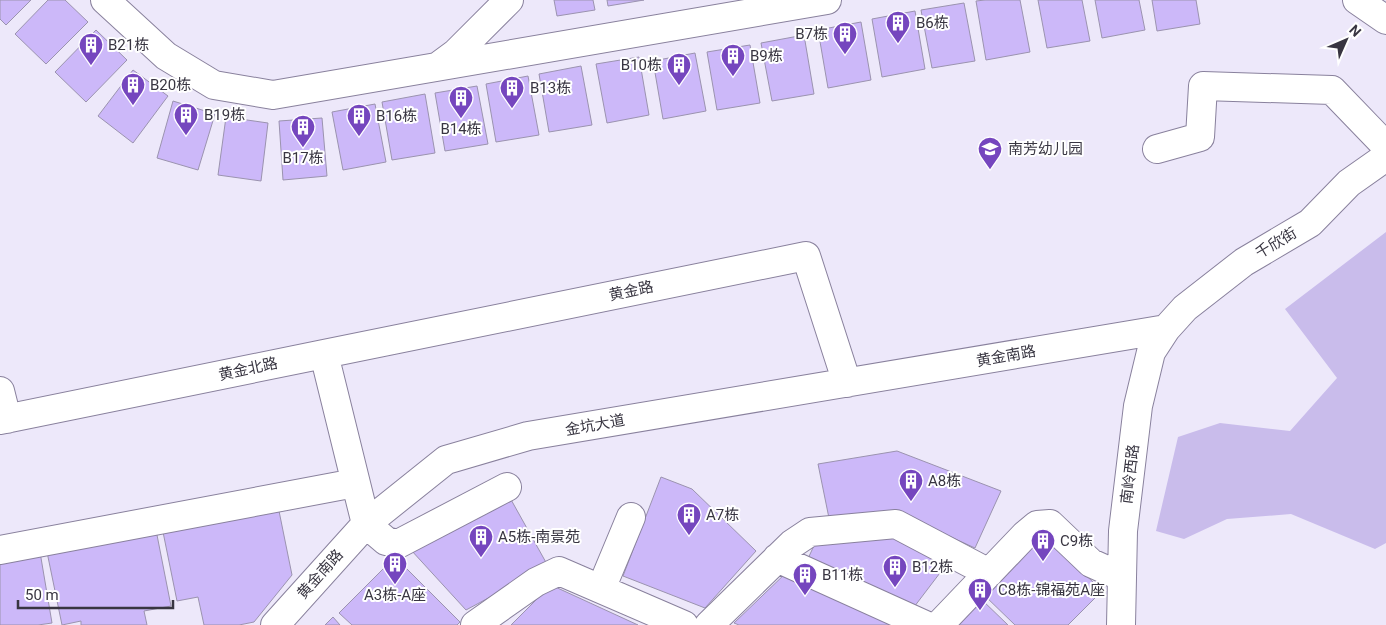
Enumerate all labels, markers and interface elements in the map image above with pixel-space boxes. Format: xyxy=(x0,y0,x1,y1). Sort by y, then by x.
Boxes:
building icon: B6栋 xyxy=(885,10,911,44)
place label: B6栋 xyxy=(916,14,949,32)
north arrow xyxy=(1321,15,1371,65)
building icon: B7栋 xyxy=(832,21,858,55)
text: N xyxy=(1346,22,1364,40)
place label: B7栋 xyxy=(795,25,828,43)
building icon: B21栋 xyxy=(78,32,104,66)
place label: B21栋 xyxy=(108,36,149,54)
building icon: B9栋 xyxy=(720,43,746,77)
place label: B9栋 xyxy=(750,47,783,65)
building icon: B10栋 xyxy=(666,52,692,86)
place label: B10栋 xyxy=(621,56,662,74)
building icon: B20栋 xyxy=(120,72,146,106)
building icon: B13栋 xyxy=(499,75,525,109)
place label: B20栋 xyxy=(150,76,191,94)
place label: B13栋 xyxy=(530,79,571,97)
building icon: B14栋 xyxy=(448,85,474,119)
building icon: B19栋 xyxy=(173,102,199,136)
building icon: B16栋 xyxy=(346,103,372,137)
place label: B19栋 xyxy=(204,106,245,124)
place label: B16栋 xyxy=(376,107,417,125)
building icon: B17栋 xyxy=(290,114,316,148)
place label: B14栋 xyxy=(440,120,482,138)
school or university icon: 南芳幼儿园 xyxy=(977,136,1003,170)
place label: 南芳幼儿园 xyxy=(1008,140,1083,158)
place label: B17栋 xyxy=(282,149,324,167)
street label: 千欣街 xyxy=(1252,224,1300,262)
street label: 黄金路 xyxy=(607,278,655,304)
street label: 黄金南路 xyxy=(975,342,1037,370)
street label: 黄金北路 xyxy=(217,354,279,384)
street label: 金坑大道 xyxy=(564,411,626,439)
street label: 南岭西路 xyxy=(1117,443,1143,505)
building icon: A8栋 xyxy=(898,468,924,502)
place label: A8栋 xyxy=(928,472,961,490)
building icon: A7栋 xyxy=(676,502,702,536)
place label: A7栋 xyxy=(706,506,739,524)
building icon: A5栋-南景苑 xyxy=(468,524,494,558)
place label: A5栋-南景苑 xyxy=(498,528,580,546)
building icon: C9栋 xyxy=(1030,528,1056,562)
place label: C9栋 xyxy=(1060,532,1093,550)
street label: 黄金南路 xyxy=(293,546,347,602)
building icon: A3栋-A座 xyxy=(382,551,408,585)
building icon: B12栋 xyxy=(882,554,908,588)
place label: B12栋 xyxy=(912,558,953,576)
building icon: B11栋 xyxy=(792,562,818,596)
place label: B11栋 xyxy=(822,566,863,584)
building icon: C8栋-锦福苑A座 xyxy=(967,577,993,611)
scale bar xyxy=(18,578,172,610)
place label: C8栋-锦福苑A座 xyxy=(998,581,1105,599)
text: 50 m xyxy=(25,586,59,604)
place label: A3栋-A座 xyxy=(364,586,426,604)

